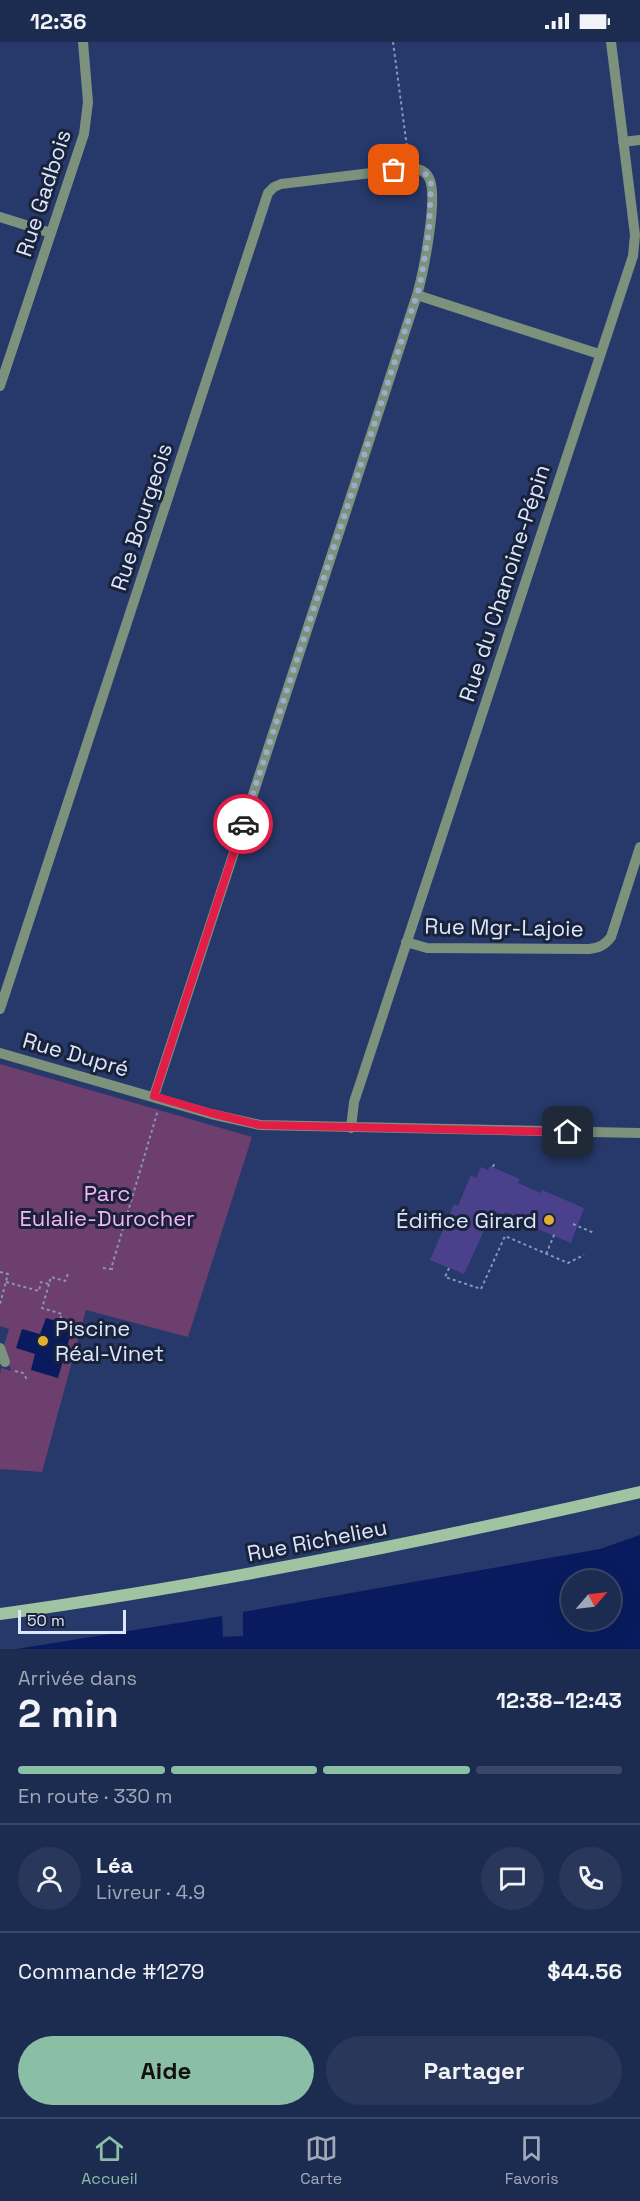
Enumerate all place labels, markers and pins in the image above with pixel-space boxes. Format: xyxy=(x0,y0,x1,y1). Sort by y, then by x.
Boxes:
pin xyxy=(368,144,419,195)
pin xyxy=(542,1106,593,1157)
place label: Édifice Girard xyxy=(396,1206,537,1234)
marker: Édifice Girard xyxy=(542,1213,556,1227)
place label: Piscine Réal-Vinet xyxy=(55,1314,164,1367)
marker: Piscine Réal-Vinet xyxy=(36,1334,50,1348)

